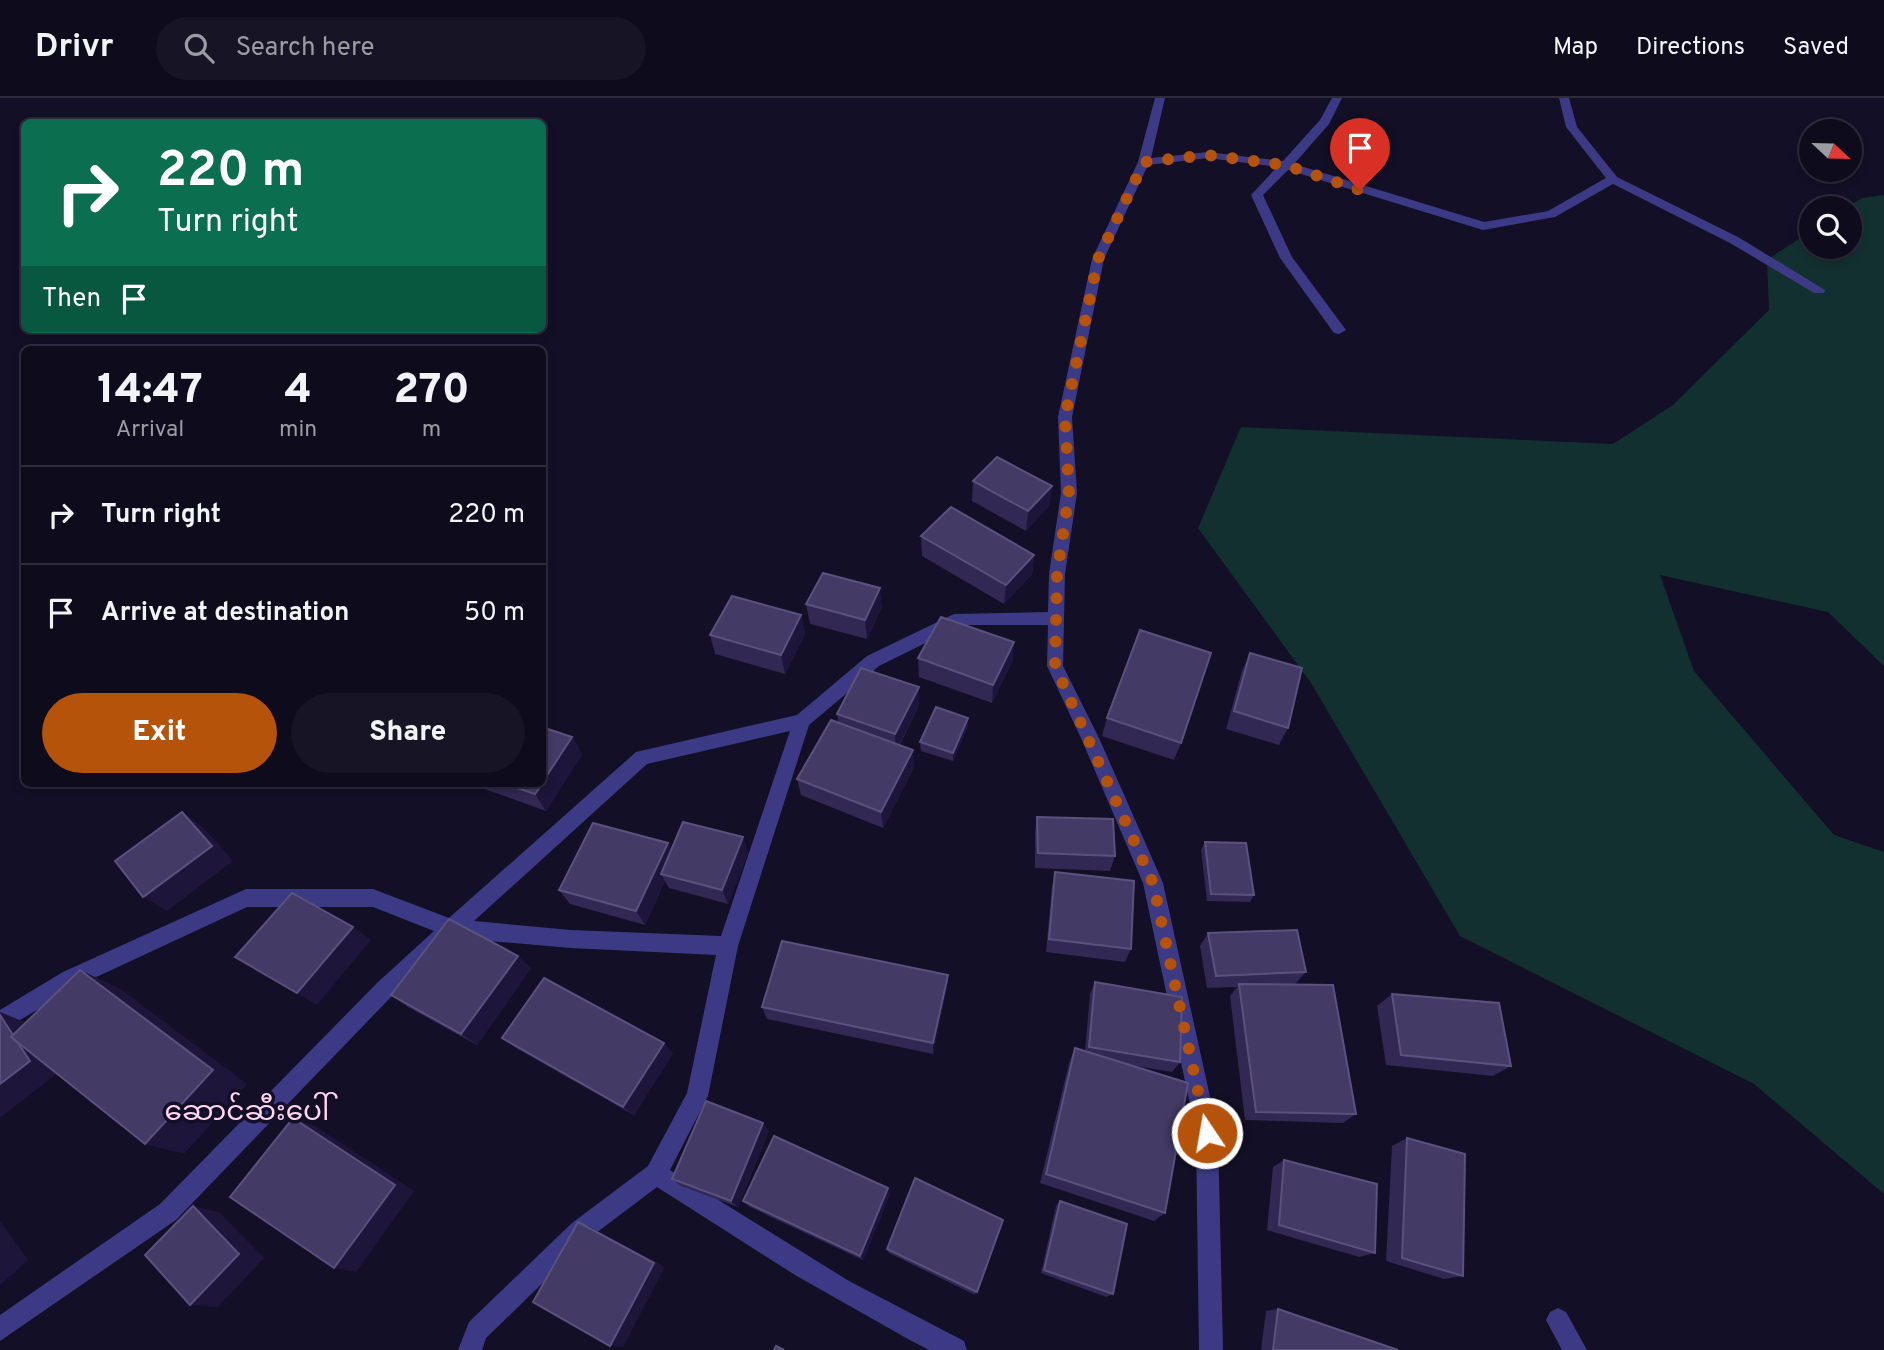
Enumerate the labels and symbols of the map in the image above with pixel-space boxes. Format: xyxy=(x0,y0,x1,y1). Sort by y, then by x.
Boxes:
pin xyxy=(1330,118,1390,190)
north arrow xyxy=(1799,119,1862,182)
district label: ဆောင်ဆီးပေါ် xyxy=(165,1092,338,1131)
position arrow xyxy=(1170,1096,1244,1170)

